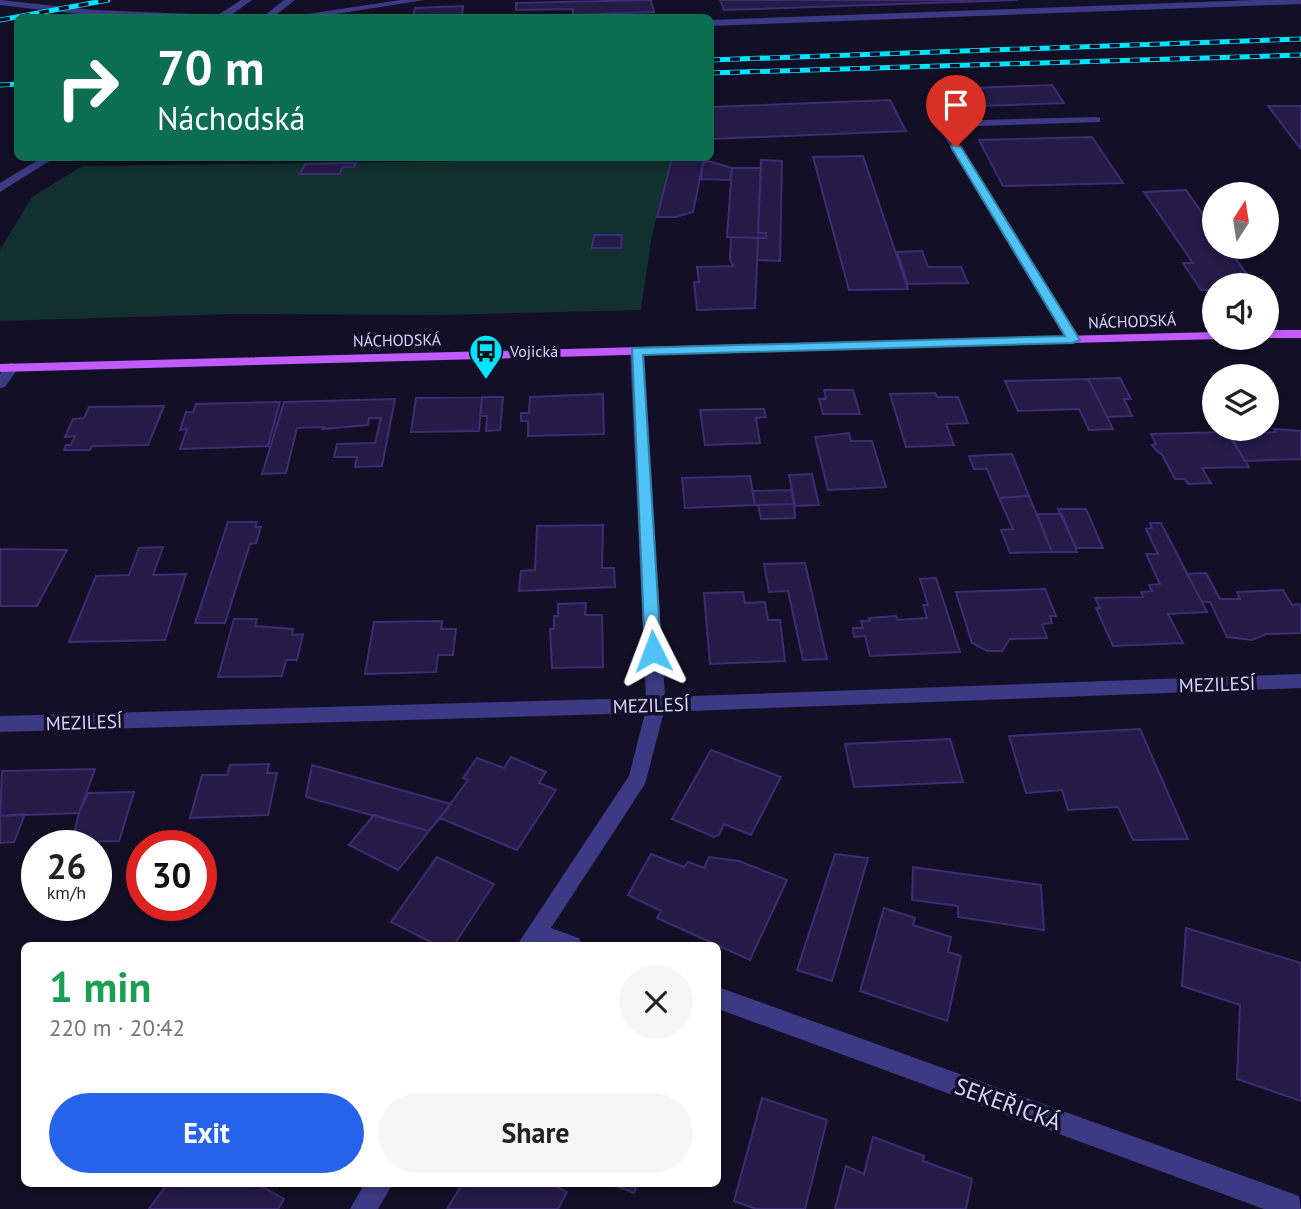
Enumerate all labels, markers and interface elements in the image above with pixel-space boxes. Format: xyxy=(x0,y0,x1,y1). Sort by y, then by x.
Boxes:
text: 70 m xyxy=(157,35,264,99)
icon: right xyxy=(42,42,133,133)
pin xyxy=(926,75,986,147)
icon: arrive xyxy=(937,86,975,124)
text: Náchodská xyxy=(157,97,305,139)
north arrow xyxy=(1202,182,1279,259)
map controls xyxy=(1202,182,1279,441)
button: sound xyxy=(1202,273,1279,350)
street label: NÁCHODSKÁ xyxy=(1088,309,1177,333)
street label: NÁCHODSKÁ xyxy=(353,329,442,351)
bus stop icon: Vojická xyxy=(467,332,505,381)
place label: Vojická xyxy=(509,341,558,361)
button: layers xyxy=(1202,364,1279,441)
position arrow xyxy=(616,614,690,688)
street label: MEZILESÍ xyxy=(1178,671,1256,697)
street label: MEZILESÍ xyxy=(612,692,690,718)
street label: MEZILESÍ xyxy=(45,709,123,735)
speed limit sign: 30 xyxy=(126,830,217,921)
text: 26 xyxy=(47,843,86,889)
text: km/h xyxy=(47,881,86,904)
text: 1 min xyxy=(49,959,151,1014)
button: close xyxy=(619,965,693,1039)
text: 220 m · 20:42 xyxy=(49,1013,185,1042)
street label: SEKEŘICKÁ xyxy=(951,1071,1066,1136)
button: Exit xyxy=(49,1093,364,1173)
button: Share xyxy=(378,1093,693,1173)

